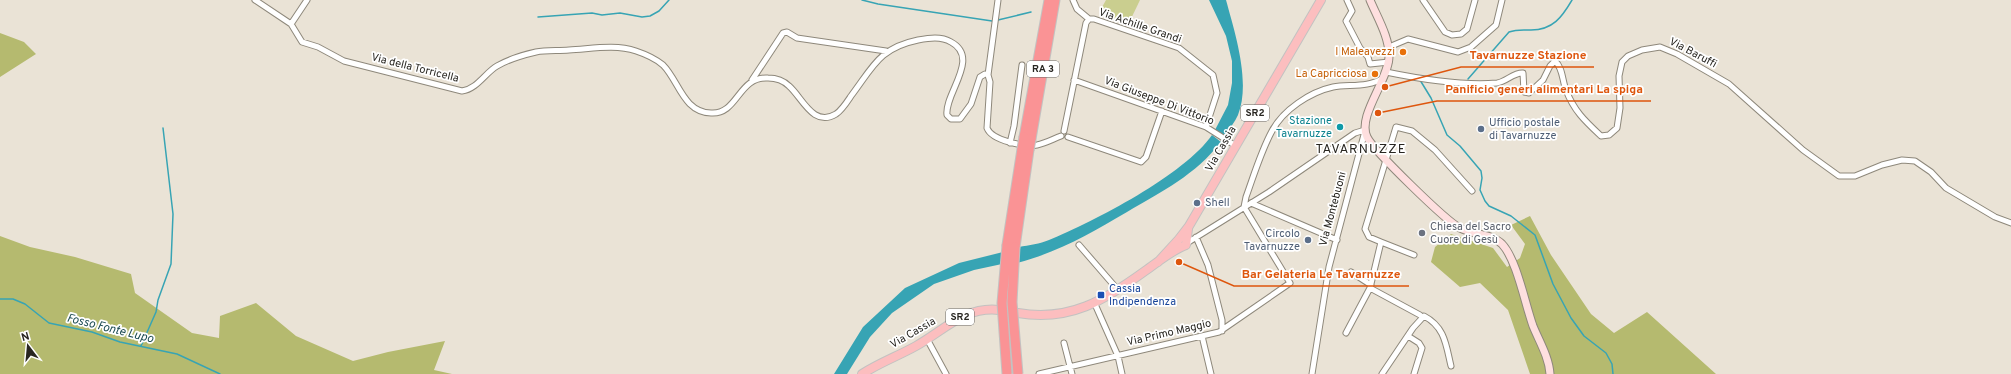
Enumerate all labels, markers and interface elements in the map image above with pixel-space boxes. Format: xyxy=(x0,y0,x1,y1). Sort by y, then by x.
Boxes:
street label: Via Achille Grandi xyxy=(1097,5,1183,47)
street label: Via Baruffi xyxy=(1667,35,1719,71)
callout: Tavarnuzze Stazione xyxy=(1461,43,1594,67)
place label: I Maleavezzi xyxy=(1335,45,1395,59)
marker: I Maleavezzi xyxy=(1398,47,1408,57)
text: Tavarnuzze Stazione xyxy=(1470,48,1587,64)
street label: Via della Torricella xyxy=(370,50,461,86)
road number: RA 3 xyxy=(1027,61,1059,77)
place label: La Capricciosa xyxy=(1296,67,1367,81)
marker: La Capricciosa xyxy=(1370,69,1380,79)
street label: Via Giuseppe Di Vittorio xyxy=(1102,74,1216,128)
callout: Panificio generi alimentari La spiga xyxy=(1437,77,1651,101)
text: Panificio generi alimentari La spiga xyxy=(1445,82,1643,98)
road number: SR2 xyxy=(1241,105,1269,121)
place label: Stazione Tavarnuzze xyxy=(1276,114,1332,141)
place label: Ufficio postale di Tavarnuzze xyxy=(1489,116,1560,143)
marker: Stazione Tavarnuzze xyxy=(1335,122,1345,132)
street label: Via Cassia xyxy=(1202,124,1240,174)
marker: Ufficio postale di Tavarnuzze xyxy=(1476,124,1486,134)
district label: TAVARNUZZE xyxy=(1315,142,1407,158)
street label: Via Montebuoni xyxy=(1316,170,1350,248)
place label: Shell xyxy=(1205,196,1230,210)
marker: Shell xyxy=(1192,198,1202,208)
place label: Chiesa del Sacro Cuore di Gesù xyxy=(1430,220,1511,247)
place label: Circolo Tavarnuzze xyxy=(1244,227,1300,254)
marker: Chiesa del Sacro Cuore di Gesù xyxy=(1417,228,1427,238)
marker: Circolo Tavarnuzze xyxy=(1303,235,1313,245)
callout: Bar Gelateria Le Tavarnuzze xyxy=(1234,262,1409,286)
text: Bar Gelateria Le Tavarnuzze xyxy=(1242,267,1401,283)
place label: Cassia Indipendenza xyxy=(1109,282,1176,309)
marker: Cassia Indipendenza xyxy=(1096,290,1106,300)
road number: SR2 xyxy=(946,309,974,325)
water label: Fosso Fonte Lupo xyxy=(65,310,156,348)
street label: Via Cassia xyxy=(888,314,938,352)
street label: Via Primo Maggio xyxy=(1125,316,1213,350)
north arrow xyxy=(8,326,48,366)
text: N xyxy=(20,330,31,345)

